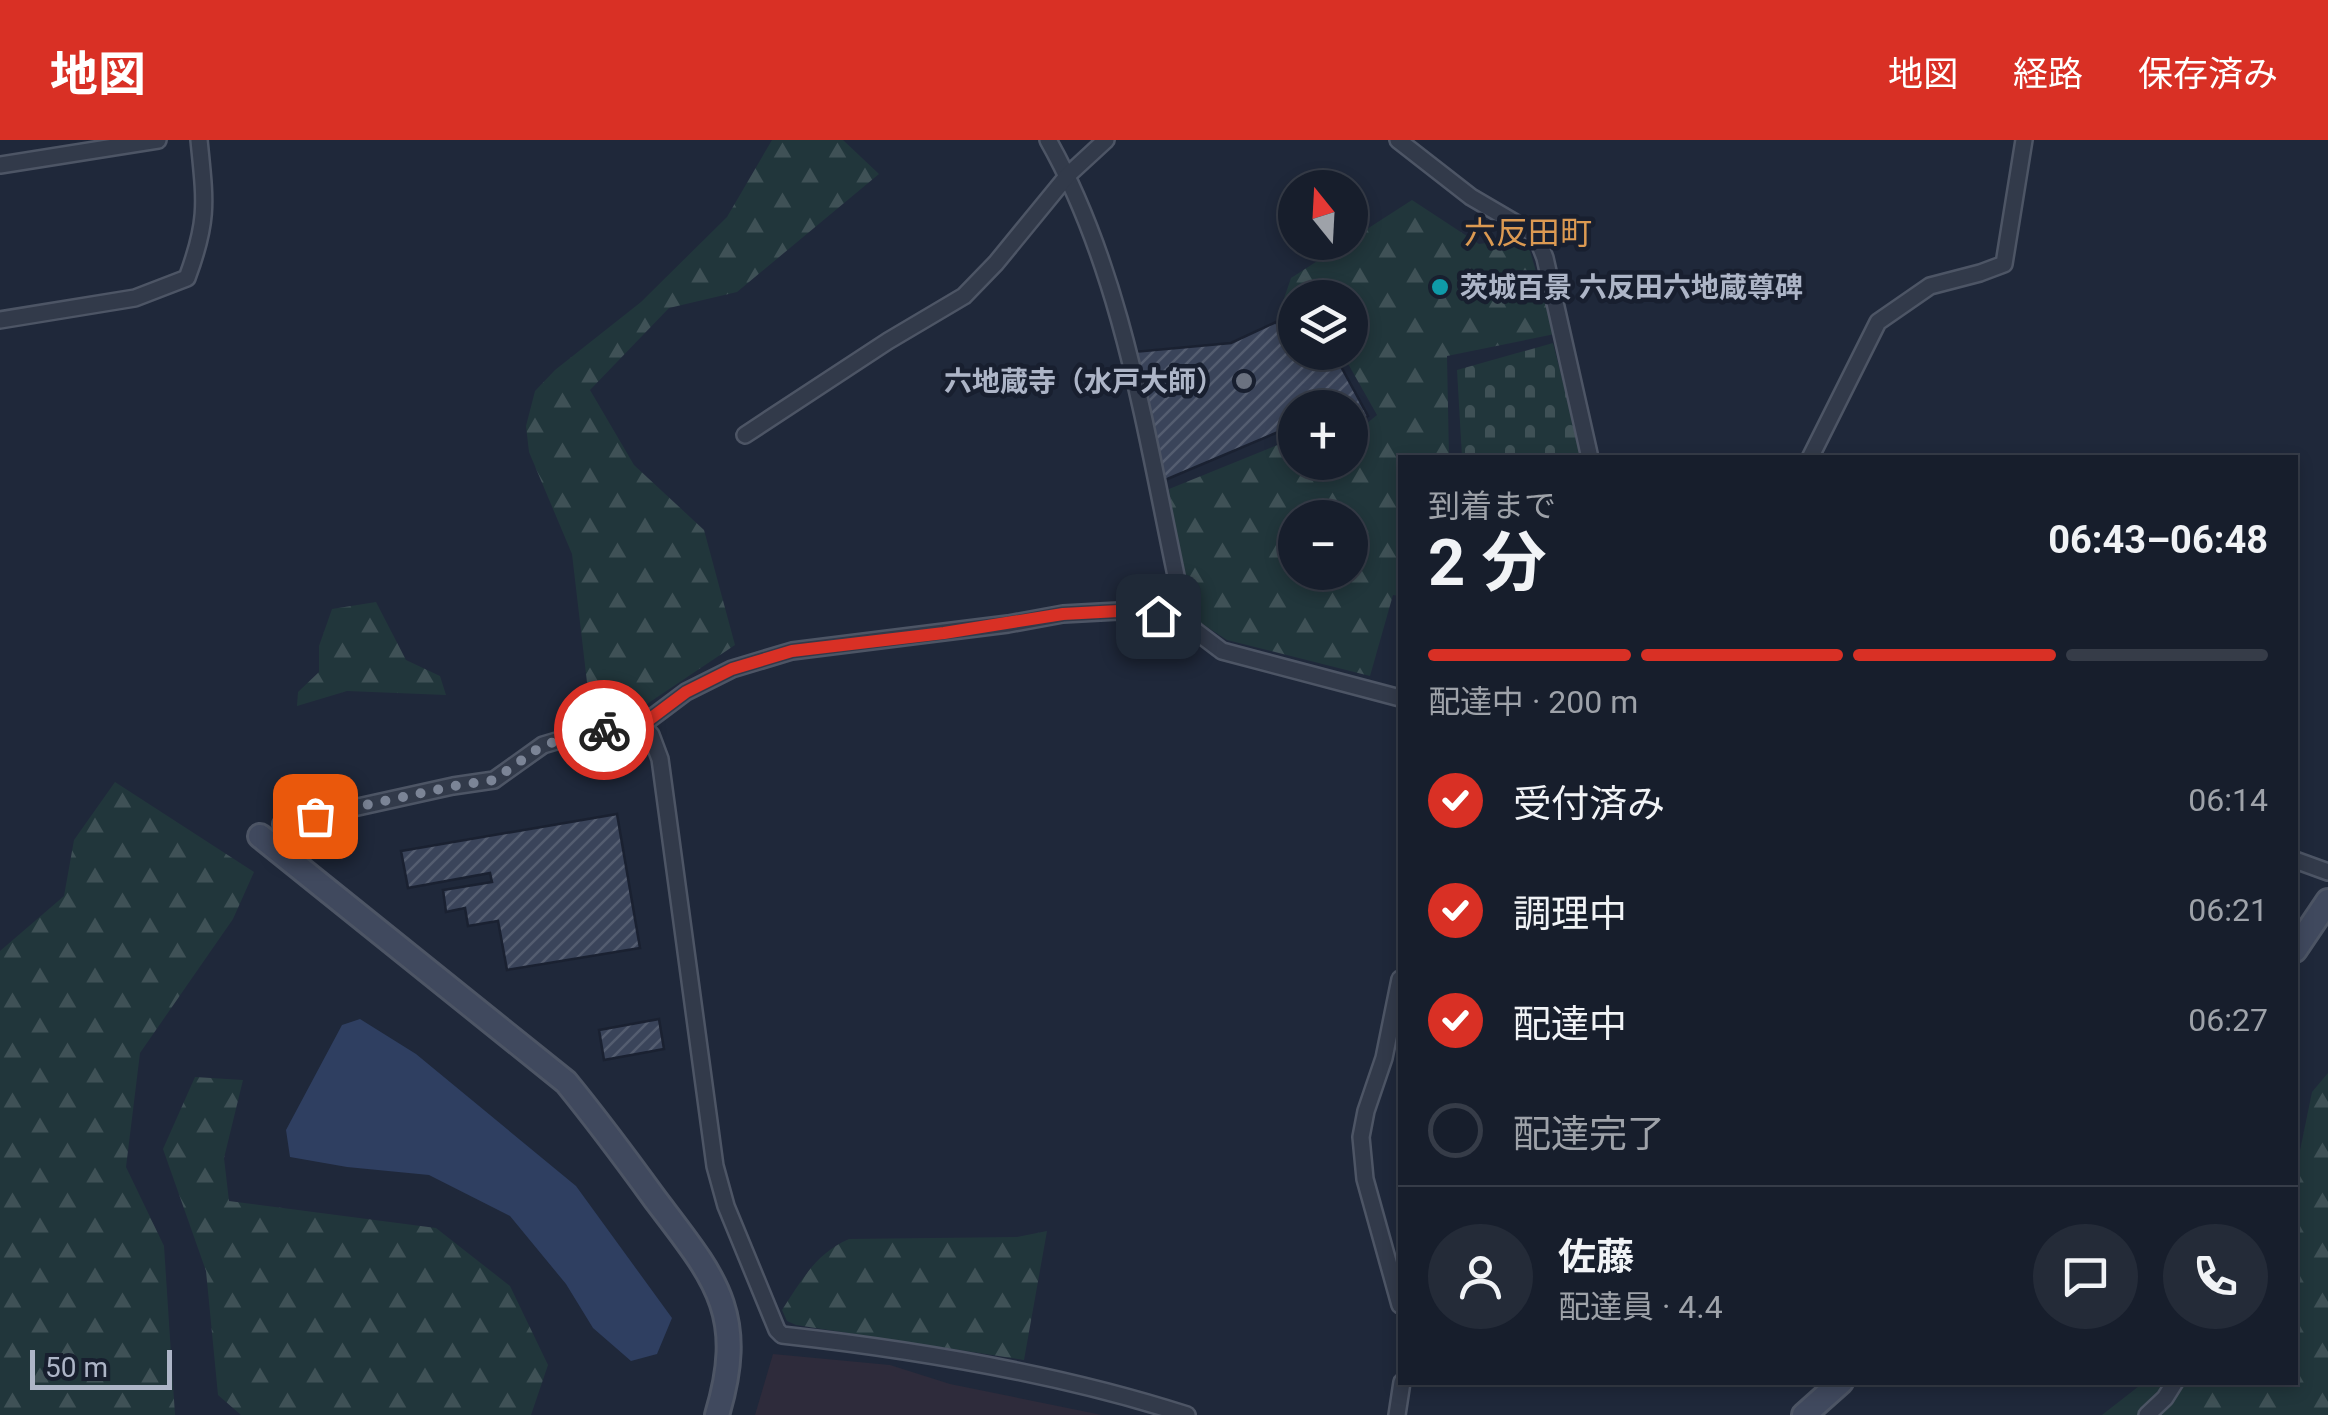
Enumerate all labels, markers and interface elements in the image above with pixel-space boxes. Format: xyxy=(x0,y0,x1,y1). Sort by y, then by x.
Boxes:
text: 地図 xyxy=(50,46,146,103)
text: 地図 xyxy=(1888,54,1958,95)
text: 経路 xyxy=(2013,54,2083,95)
text: 保存済み xyxy=(2138,54,2278,95)
north arrow xyxy=(1278,170,1368,260)
map controls xyxy=(1278,170,1368,590)
district label: 六反田町 xyxy=(1464,214,1592,252)
place label: 茨城百景 六反田六地蔵尊碑 xyxy=(1460,271,1803,304)
marker: 茨城百景 六反田六地蔵尊碑 xyxy=(1429,276,1451,298)
button: layers xyxy=(1278,280,1368,370)
place label: 六地蔵寺（水戸大師） xyxy=(944,365,1224,398)
marker: 六地蔵寺（水戸大師） xyxy=(1233,370,1255,392)
button: + xyxy=(1278,390,1368,480)
text: 到着まで xyxy=(1428,487,1556,525)
button: − xyxy=(1278,500,1368,590)
text: 06:43–06:48 xyxy=(2048,518,2268,562)
text: 2 分 xyxy=(1428,525,1546,601)
pin xyxy=(1116,574,1201,659)
icon: home xyxy=(1131,589,1186,644)
courier xyxy=(554,680,654,780)
text: 配達中 · 200 m xyxy=(1428,683,1638,721)
icon: bike xyxy=(577,703,632,758)
icon: check xyxy=(1428,773,1483,828)
pin xyxy=(273,774,358,859)
text: 06:14 xyxy=(2188,781,2268,819)
text: 受付済み xyxy=(1513,782,1665,826)
icon: bag xyxy=(288,789,343,844)
icon: check xyxy=(1428,883,1483,938)
text: 06:21 xyxy=(2188,891,2268,929)
text: 調理中 xyxy=(1513,892,1627,936)
icon: check xyxy=(1428,993,1483,1048)
text: 06:27 xyxy=(2188,1001,2268,1039)
text: 配達中 xyxy=(1513,1002,1627,1046)
text: 配達完了 xyxy=(1513,1112,1665,1156)
button: person xyxy=(1428,1224,1533,1329)
button: chat xyxy=(2033,1224,2138,1329)
button: phone xyxy=(2163,1224,2268,1329)
text: 佐藤 xyxy=(1558,1235,1634,1279)
text: 配達員 · 4.4 xyxy=(1558,1288,1723,1326)
scale bar xyxy=(30,1345,172,1390)
text: 50 m xyxy=(45,1351,108,1384)

